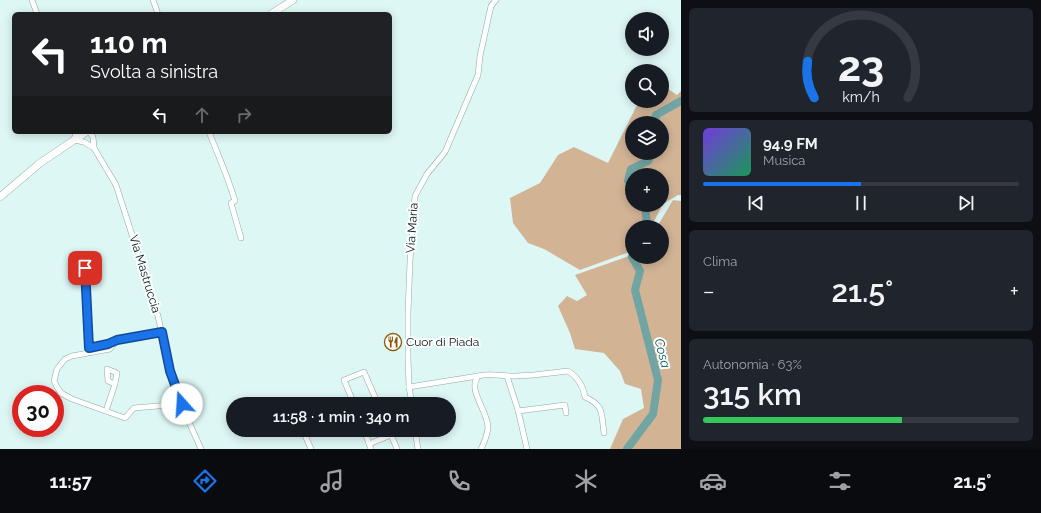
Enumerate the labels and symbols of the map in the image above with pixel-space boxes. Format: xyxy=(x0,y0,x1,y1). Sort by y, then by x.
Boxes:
street label: Via Maria xyxy=(403,202,421,254)
street label: Via Mastruccia xyxy=(126,233,164,315)
pin xyxy=(68,251,102,285)
restaurant icon: Cuor di Piada xyxy=(383,332,403,352)
place label: Cuor di Piada xyxy=(406,335,479,349)
water label: Cosa xyxy=(652,337,673,370)
position arrow xyxy=(161,383,203,425)
speed limit sign: 30 xyxy=(12,385,64,437)

